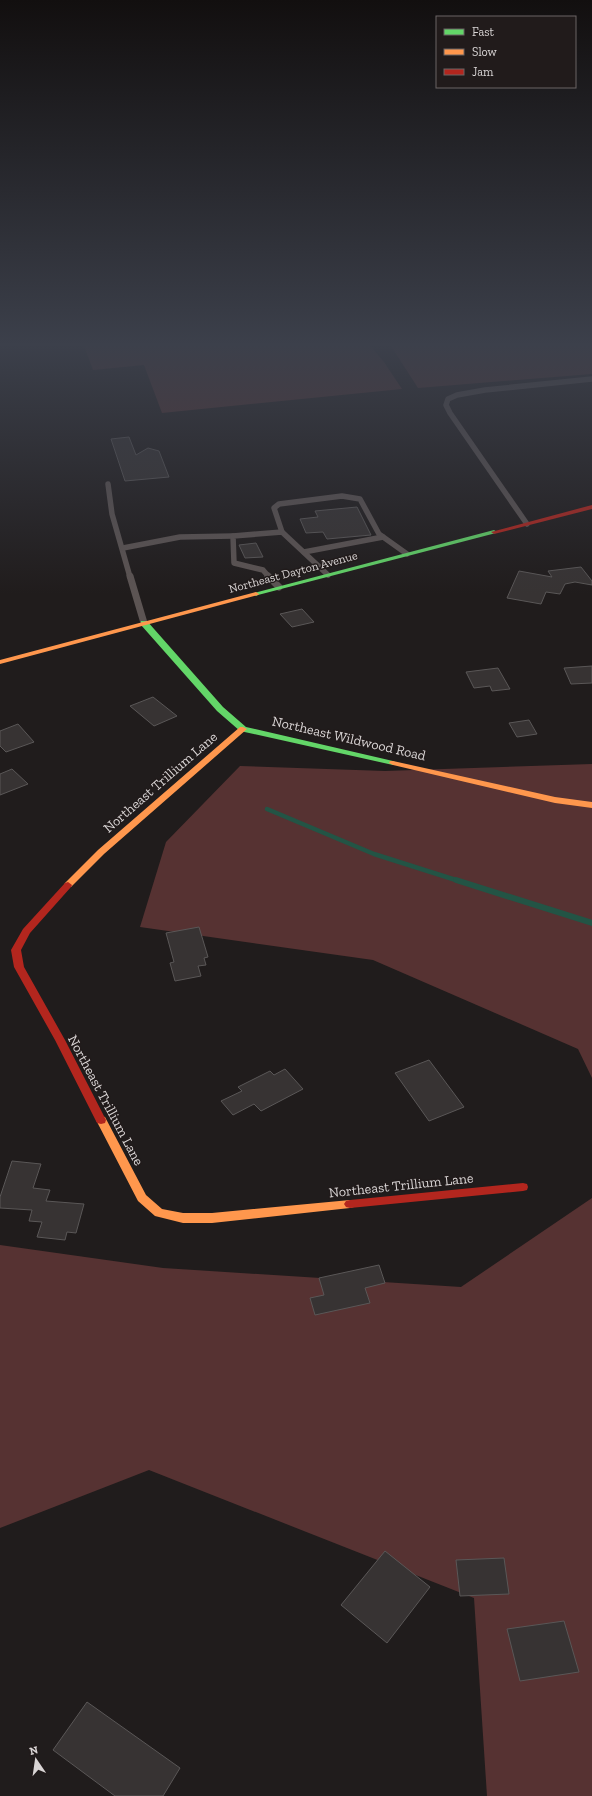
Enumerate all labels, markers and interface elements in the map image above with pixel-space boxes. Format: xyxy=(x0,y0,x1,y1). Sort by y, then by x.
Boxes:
legend xyxy=(436,16,576,88)
text: Fast xyxy=(472,25,495,39)
text: Slow xyxy=(472,45,498,59)
text: Jam xyxy=(472,65,494,79)
street label: Northeast Dayton Avenue xyxy=(227,548,359,596)
street label: Northeast Wildwood Road xyxy=(270,712,428,765)
street label: Northeast Trillium Lane xyxy=(100,728,221,837)
street label: Northeast Trillium Lane xyxy=(64,1032,147,1169)
street label: Northeast Trillium Lane xyxy=(328,1169,475,1202)
north arrow xyxy=(16,1740,56,1780)
text: N xyxy=(28,1743,40,1758)

